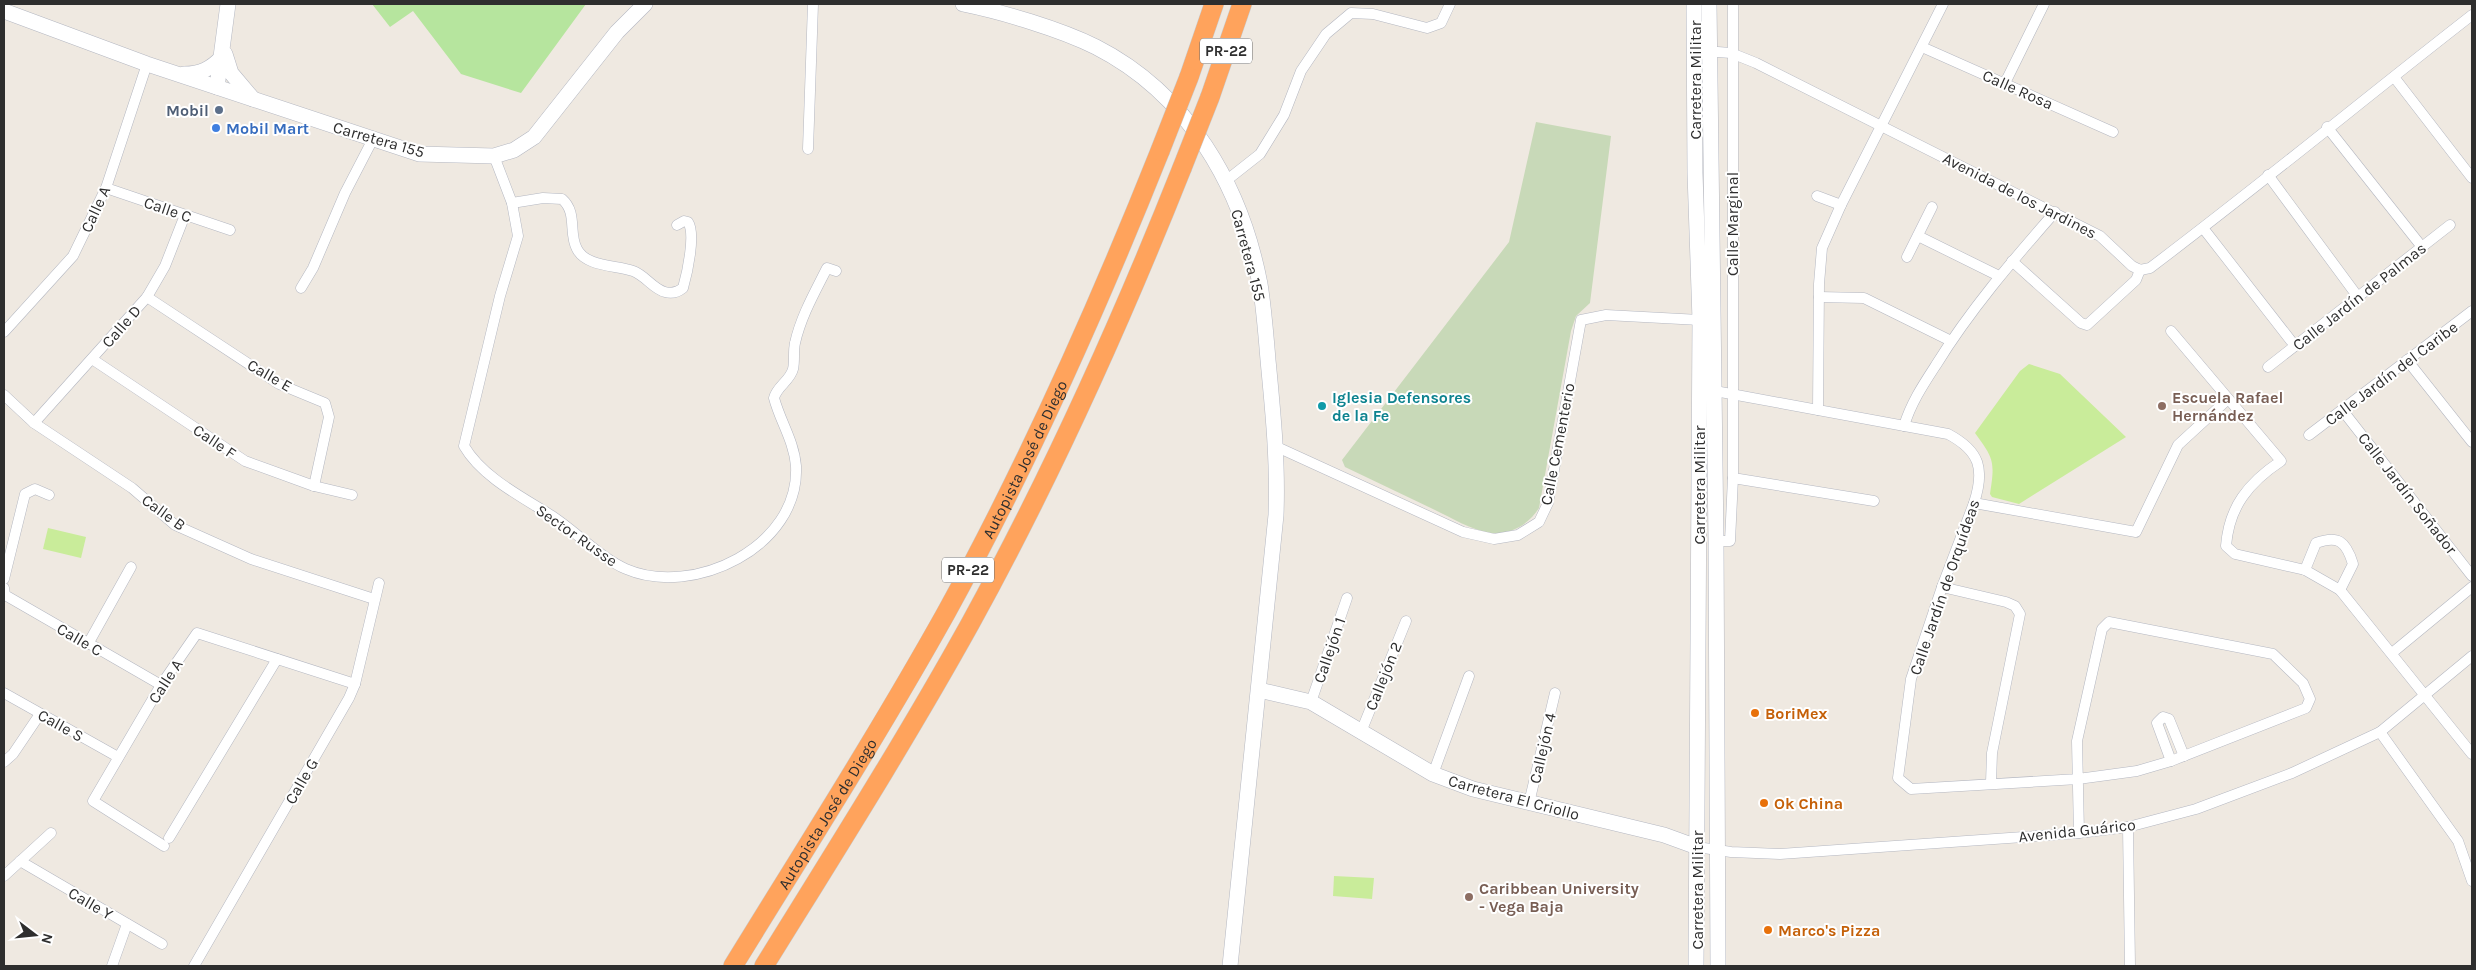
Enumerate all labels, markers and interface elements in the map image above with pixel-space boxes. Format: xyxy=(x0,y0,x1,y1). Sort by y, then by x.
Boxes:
street label: Carretera Militar xyxy=(1686,20,1705,140)
road number: PR-22 xyxy=(1200,38,1252,64)
street label: Calle Rosa xyxy=(1980,65,2056,113)
place label: Mobil xyxy=(166,101,209,120)
marker: Mobil xyxy=(213,104,225,116)
street label: Carretera 155 xyxy=(331,117,427,162)
place label: Mobil Mart xyxy=(226,119,309,138)
marker: Mobil Mart xyxy=(210,122,222,134)
street label: Avenida de los Jardines xyxy=(1940,148,2100,243)
street label: Calle Marginal xyxy=(1723,172,1742,276)
street label: Calle A xyxy=(77,183,114,235)
street label: Calle C xyxy=(141,192,194,227)
street label: Carretera 155 xyxy=(1227,207,1270,303)
street label: Calle Jardín de Palmas xyxy=(2289,238,2430,354)
street label: Calle D xyxy=(98,301,145,351)
street label: Calle Jardín del Caribe xyxy=(2321,317,2461,429)
street label: Calle E xyxy=(244,355,296,396)
street label: Autopista José de Diego xyxy=(978,377,1071,542)
street label: Calle Cementerio xyxy=(1536,381,1579,507)
place label: Iglesia Defensores de la Fe xyxy=(1332,388,1471,425)
place label: Escuela Rafael Hernández xyxy=(2172,388,2283,425)
marker: Iglesia Defensores de la Fe xyxy=(1316,400,1328,412)
marker: Escuela Rafael Hernández xyxy=(2156,400,2168,412)
street label: Calle F xyxy=(190,420,240,463)
street label: Carretera Militar xyxy=(1690,425,1709,545)
street label: Calle Jardín Soñador xyxy=(2354,429,2461,558)
street label: Calle B xyxy=(138,490,189,535)
street label: Calle Jardín de Orquídeas xyxy=(1905,497,1984,678)
street label: Sector Russe xyxy=(532,500,621,570)
road number: PR-22 xyxy=(942,558,994,582)
street label: Callejón 1 xyxy=(1309,615,1350,686)
street label: Calle C xyxy=(54,619,106,660)
street label: Callejón 2 xyxy=(1361,639,1406,713)
street label: Calle A xyxy=(144,656,187,707)
place label: BoriMex xyxy=(1765,704,1827,723)
street label: Calle S xyxy=(35,705,87,746)
marker: BoriMex xyxy=(1749,707,1761,719)
street label: Callejón 4 xyxy=(1525,711,1560,785)
street label: Autopista José de Diego xyxy=(774,735,881,893)
street label: Calle G xyxy=(281,755,322,808)
street label: Carretera El Criollo xyxy=(1446,771,1582,824)
place label: Ok China xyxy=(1774,794,1843,813)
marker: Ok China xyxy=(1758,797,1770,809)
street label: Avenida Guárico xyxy=(2017,815,2137,846)
street label: Carretera Militar xyxy=(1688,830,1707,950)
place label: Caribbean University - Vega Baja xyxy=(1479,879,1639,916)
street label: Calle Y xyxy=(65,883,117,924)
marker: Caribbean University - Vega Baja xyxy=(1463,891,1475,903)
north arrow xyxy=(10,910,60,960)
place label: Marco's Pizza xyxy=(1778,921,1880,940)
marker: Marco's Pizza xyxy=(1762,924,1774,936)
text: N xyxy=(37,931,57,946)

